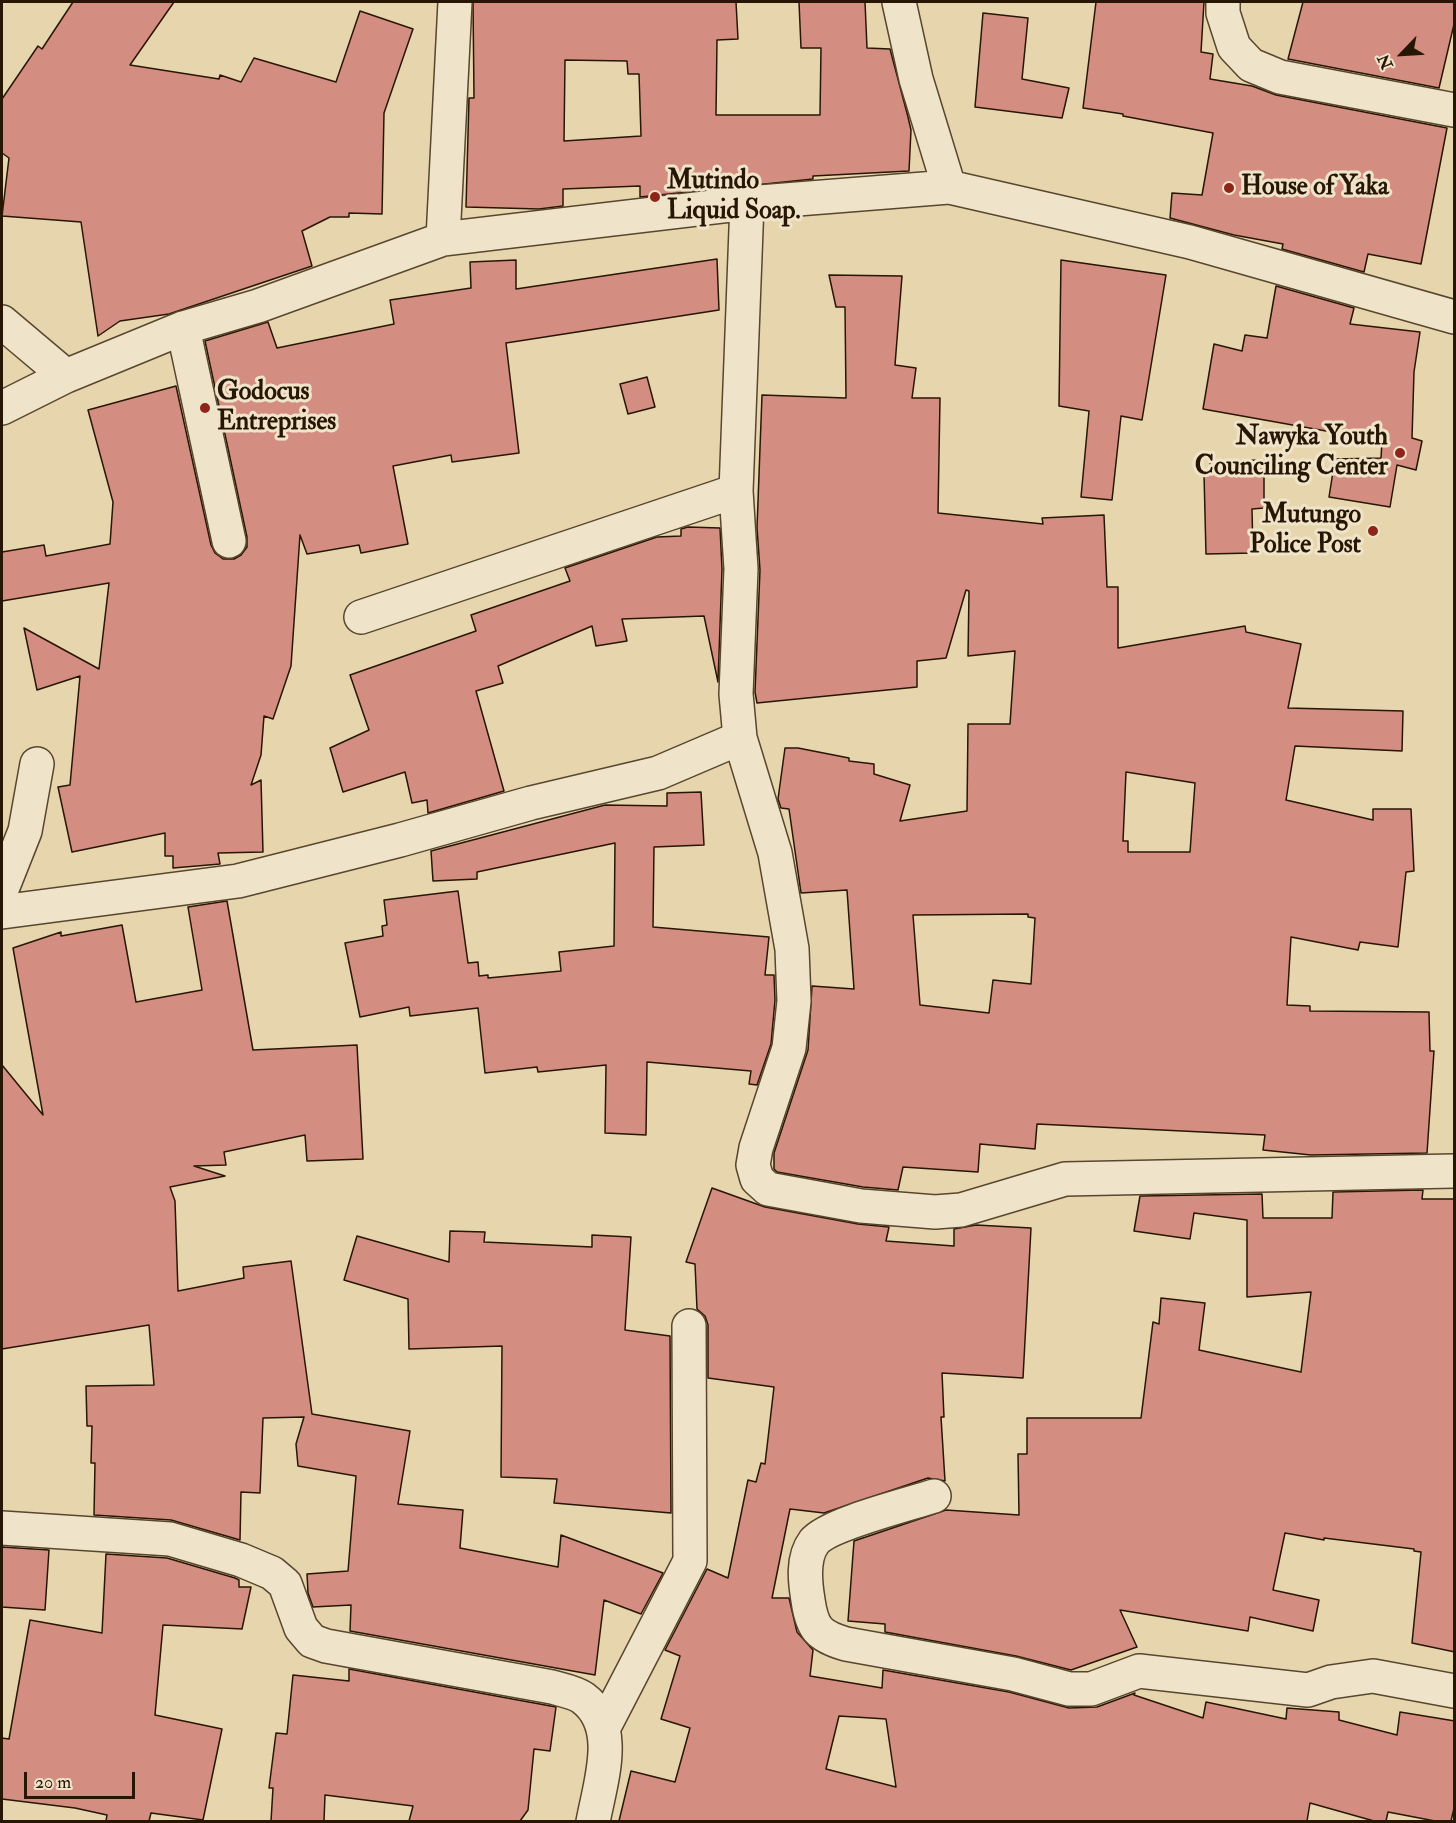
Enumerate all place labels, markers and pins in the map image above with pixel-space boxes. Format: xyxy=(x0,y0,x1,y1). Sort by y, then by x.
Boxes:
place label: Mutindo Liquid Soap. xyxy=(667,166,801,228)
place label: House of Yaka xyxy=(1241,172,1389,204)
marker: House of Yaka xyxy=(1222,181,1236,195)
marker: Mutindo Liquid Soap. xyxy=(648,190,662,204)
place label: Godocus Entreprises xyxy=(217,377,336,438)
marker: Godocus Entreprises xyxy=(198,401,212,415)
place label: Nawyka Youth Counciling Center xyxy=(1195,422,1388,484)
marker: Nawyka Youth Counciling Center xyxy=(1393,446,1407,460)
place label: Mutungo Police Post xyxy=(1250,500,1361,562)
marker: Mutungo Police Post xyxy=(1366,524,1380,538)

